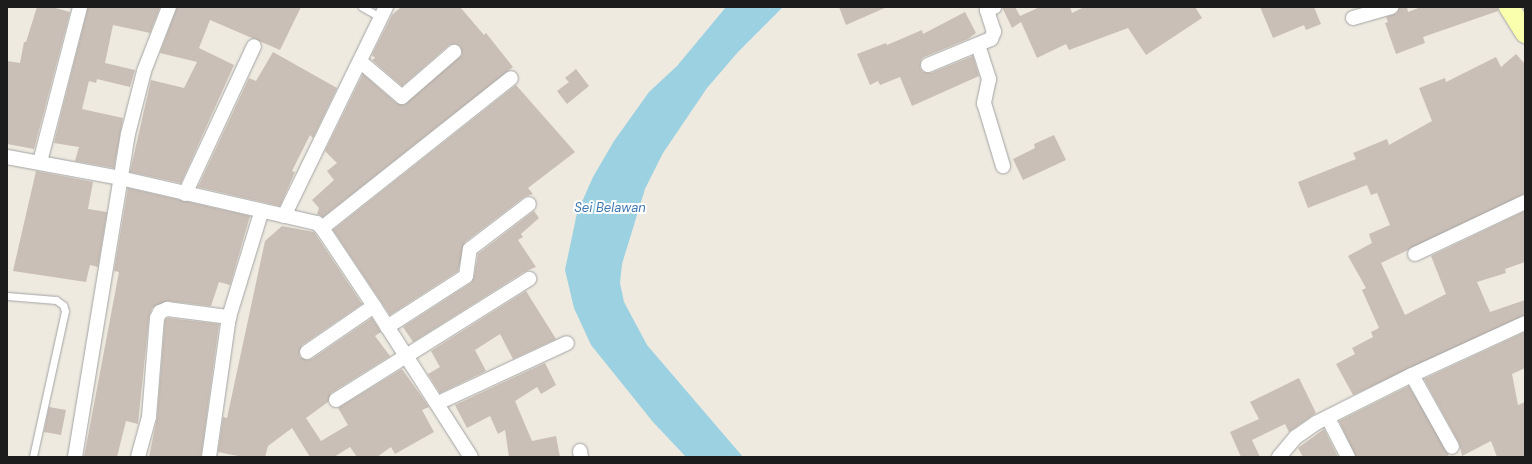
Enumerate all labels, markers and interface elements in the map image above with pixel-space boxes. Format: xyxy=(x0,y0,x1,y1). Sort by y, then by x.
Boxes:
water label: Sei Belawan xyxy=(574,200,646,216)

